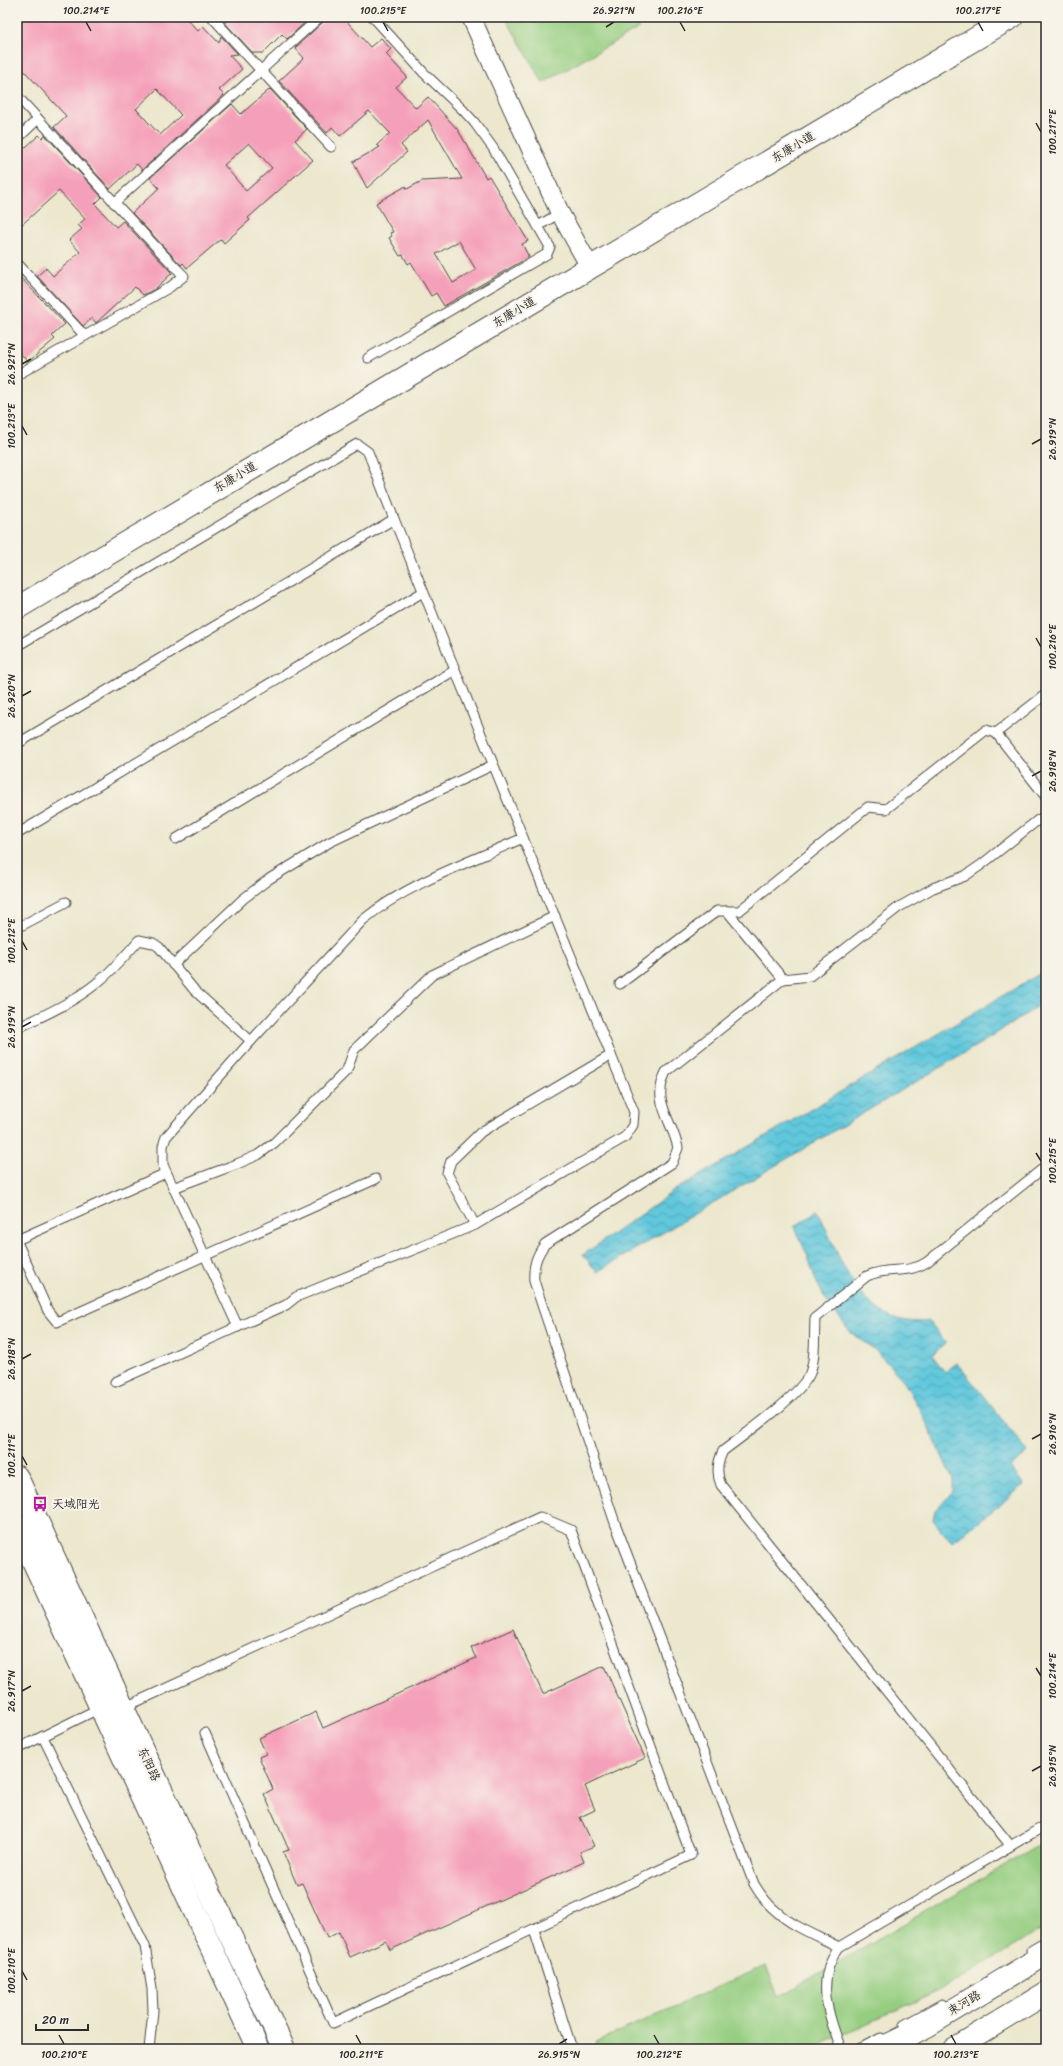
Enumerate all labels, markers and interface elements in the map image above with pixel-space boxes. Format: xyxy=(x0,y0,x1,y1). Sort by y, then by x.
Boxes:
text: 100.214°E xyxy=(63,2,110,20)
text: 100.215°E xyxy=(360,2,407,20)
text: 26.921°N xyxy=(593,2,635,20)
text: 100.216°E xyxy=(657,2,704,20)
text: 100.217°E xyxy=(955,2,1002,20)
text: 100.217°E xyxy=(1044,108,1062,155)
street label: 东康小道 xyxy=(767,125,819,169)
street label: 东康小道 xyxy=(488,290,540,334)
text: 26.921°N xyxy=(3,343,21,385)
text: 100.213°E xyxy=(3,402,21,449)
text: 26.919°N xyxy=(1044,418,1062,460)
street label: 东康小道 xyxy=(209,455,261,499)
text: 100.216°E xyxy=(1044,623,1062,670)
text: 26.920°N xyxy=(3,674,21,718)
text: 26.918°N xyxy=(1044,750,1062,792)
text: 100.212°E xyxy=(3,917,21,964)
text: 26.919°N xyxy=(3,1006,21,1048)
text: 100.215°E xyxy=(1044,1137,1062,1184)
text: 26.918°N xyxy=(3,1338,21,1380)
text: 26.916°N xyxy=(1044,1413,1062,1455)
text: 100.211°E xyxy=(3,1432,21,1478)
place label: 天域阳光 xyxy=(52,1493,100,1515)
bus stop icon: 天域阳光 xyxy=(31,1495,49,1513)
text: 100.214°E xyxy=(1044,1652,1062,1699)
text: 26.917°N xyxy=(3,1670,21,1712)
street label: 东阳路 xyxy=(131,1743,167,1785)
text: 26.915°N xyxy=(1044,1745,1062,1787)
text: 100.210°E xyxy=(3,1946,21,1994)
street label: 束河路 xyxy=(943,1984,985,2022)
scale bar xyxy=(36,2006,88,2032)
text: 20 m xyxy=(42,2009,69,2031)
text: 100.210°E xyxy=(41,2046,89,2064)
text: 100.211°E xyxy=(339,2046,385,2064)
text: 26.915°N xyxy=(538,2046,580,2064)
text: 100.212°E xyxy=(636,2046,683,2064)
text: 100.213°E xyxy=(933,2046,980,2064)

